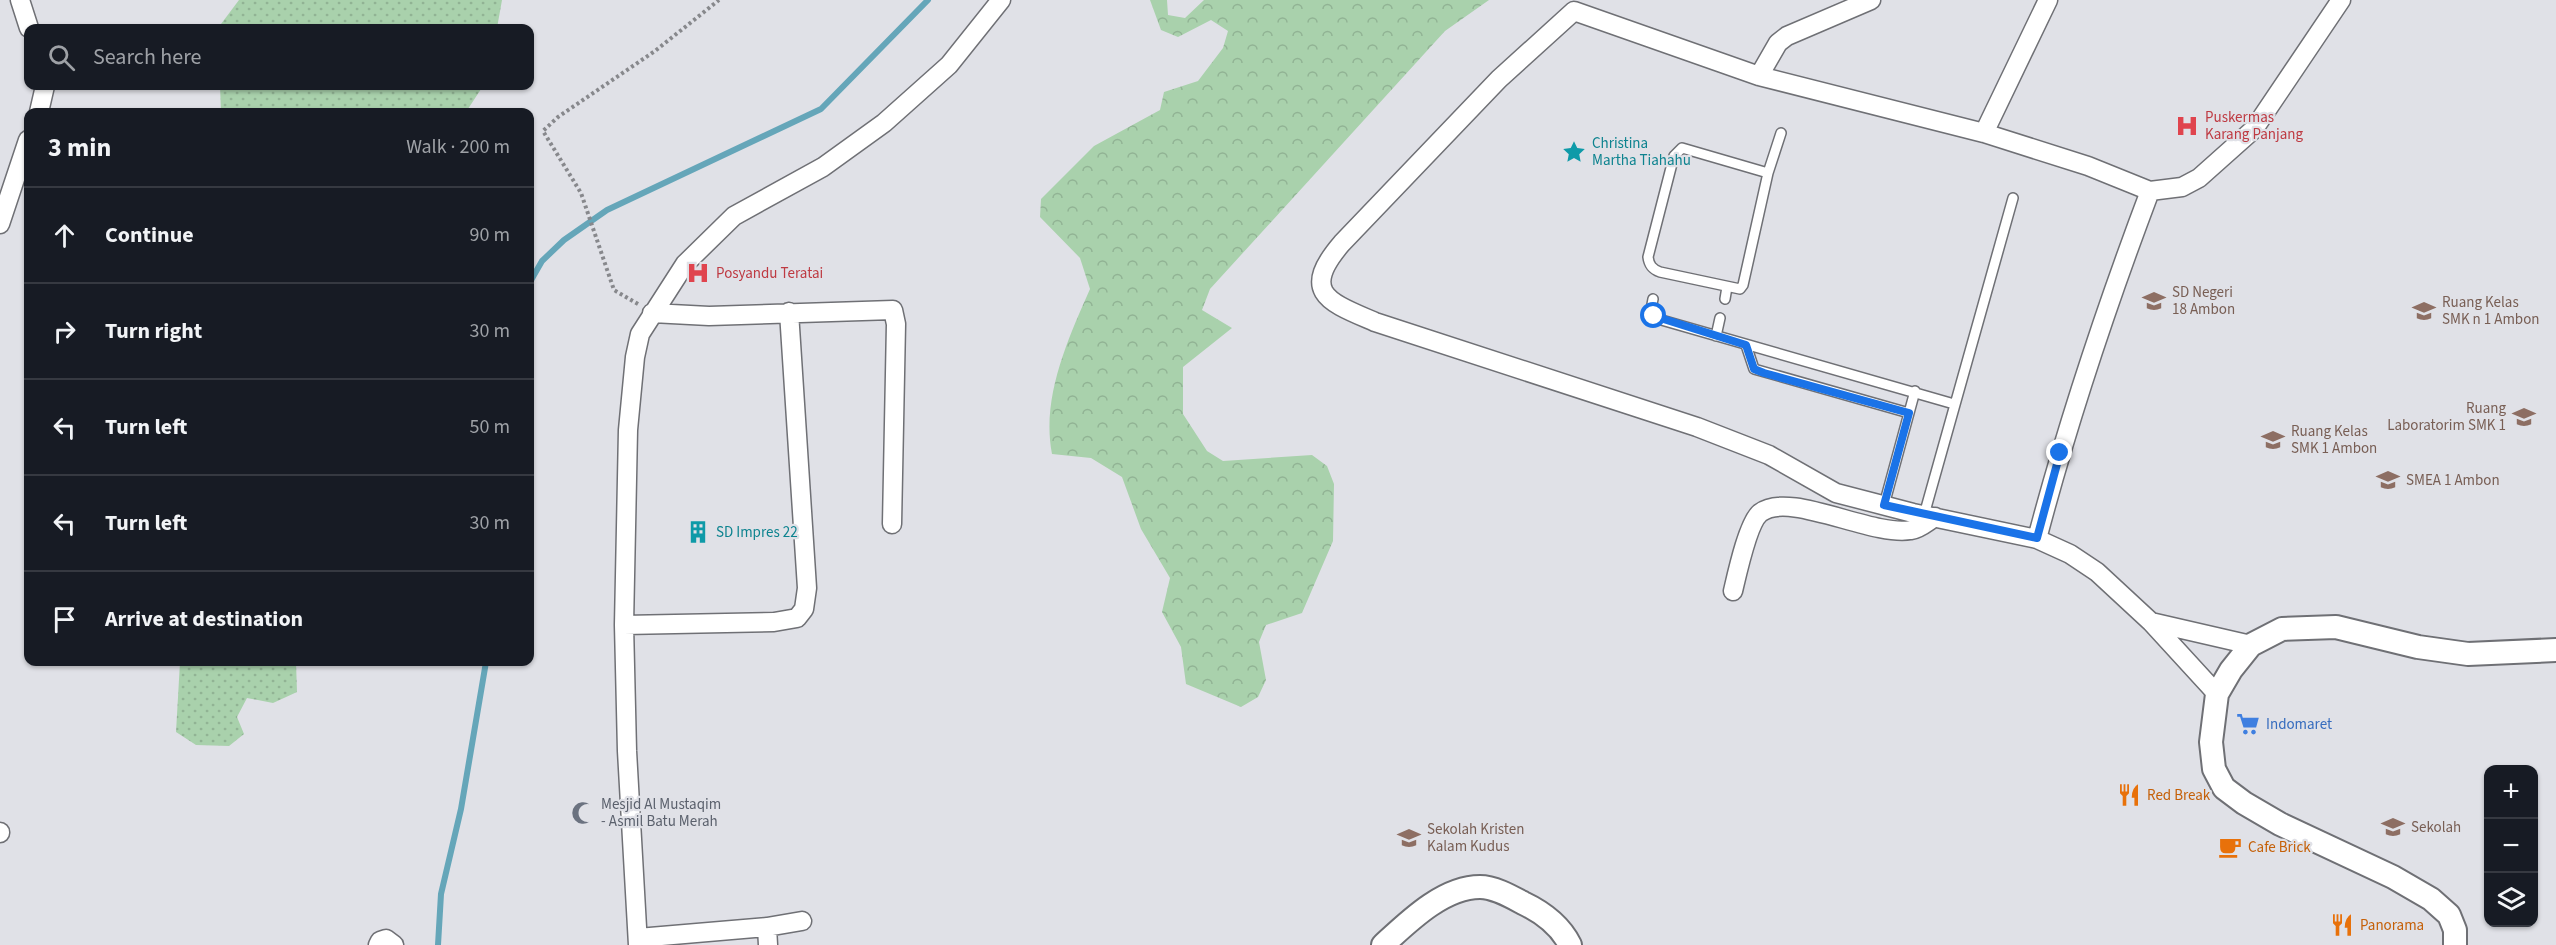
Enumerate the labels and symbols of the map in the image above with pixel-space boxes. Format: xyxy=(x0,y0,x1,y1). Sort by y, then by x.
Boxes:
place label: Puskermas Karang Panjang xyxy=(2205,107,2304,145)
hospital icon: Puskermas Karang Panjang xyxy=(2174,113,2200,139)
place label: Christina Martha Tiahahu xyxy=(1592,133,1691,171)
place icon: Christina Martha Tiahahu xyxy=(1561,139,1587,165)
hospital icon: Posyandu Teratai xyxy=(685,260,711,286)
place label: Posyandu Teratai xyxy=(716,263,823,284)
place label: SD Negeri 18 Ambon xyxy=(2172,282,2235,320)
school or university icon: SD Negeri 18 Ambon xyxy=(2141,288,2167,314)
place label: Ruang Kelas SMK n 1 Ambon xyxy=(2442,292,2539,330)
school or university icon: Ruang Kelas SMK n 1 Ambon xyxy=(2411,298,2437,324)
route start xyxy=(1640,302,1666,328)
place label: Ruang Laboratorim SMK 1 xyxy=(2387,398,2506,436)
school or university icon: Ruang Laboratorim SMK 1 xyxy=(2511,404,2537,430)
place label: Ruang Kelas SMK 1 Ambon xyxy=(2291,421,2377,459)
school or university icon: Ruang Kelas SMK 1 Ambon xyxy=(2260,427,2286,453)
route end xyxy=(2046,439,2072,465)
school or university icon: SMEA 1 Ambon xyxy=(2375,467,2401,493)
place label: SMEA 1 Ambon xyxy=(2406,470,2500,491)
building icon: SD Impres 22 xyxy=(685,519,711,545)
place label: SD Impres 22 xyxy=(716,522,798,543)
supermarket icon: Indomaret xyxy=(2235,711,2261,737)
place label: Indomaret xyxy=(2266,714,2332,735)
restaurant icon: Red Break xyxy=(2116,782,2142,808)
place label: Red Break xyxy=(2147,785,2211,806)
place label: Mesjid Al Mustaqim - Asmil Batu Merah xyxy=(601,794,721,832)
mosque icon: Mesjid Al Mustaqim - Asmil Batu Merah xyxy=(570,800,596,826)
school or university icon: Sekolah xyxy=(2380,814,2406,840)
place label: Sekolah xyxy=(2411,817,2461,838)
place label: Sekolah Kristen Kalam Kudus xyxy=(1427,819,1524,857)
school or university icon: Sekolah Kristen Kalam Kudus xyxy=(1396,825,1422,851)
cafe icon: Cafe Brick xyxy=(2217,834,2243,860)
place label: Cafe Brick xyxy=(2248,837,2311,858)
restaurant icon: Panorama xyxy=(2329,912,2355,938)
place label: Panorama xyxy=(2360,915,2424,936)

